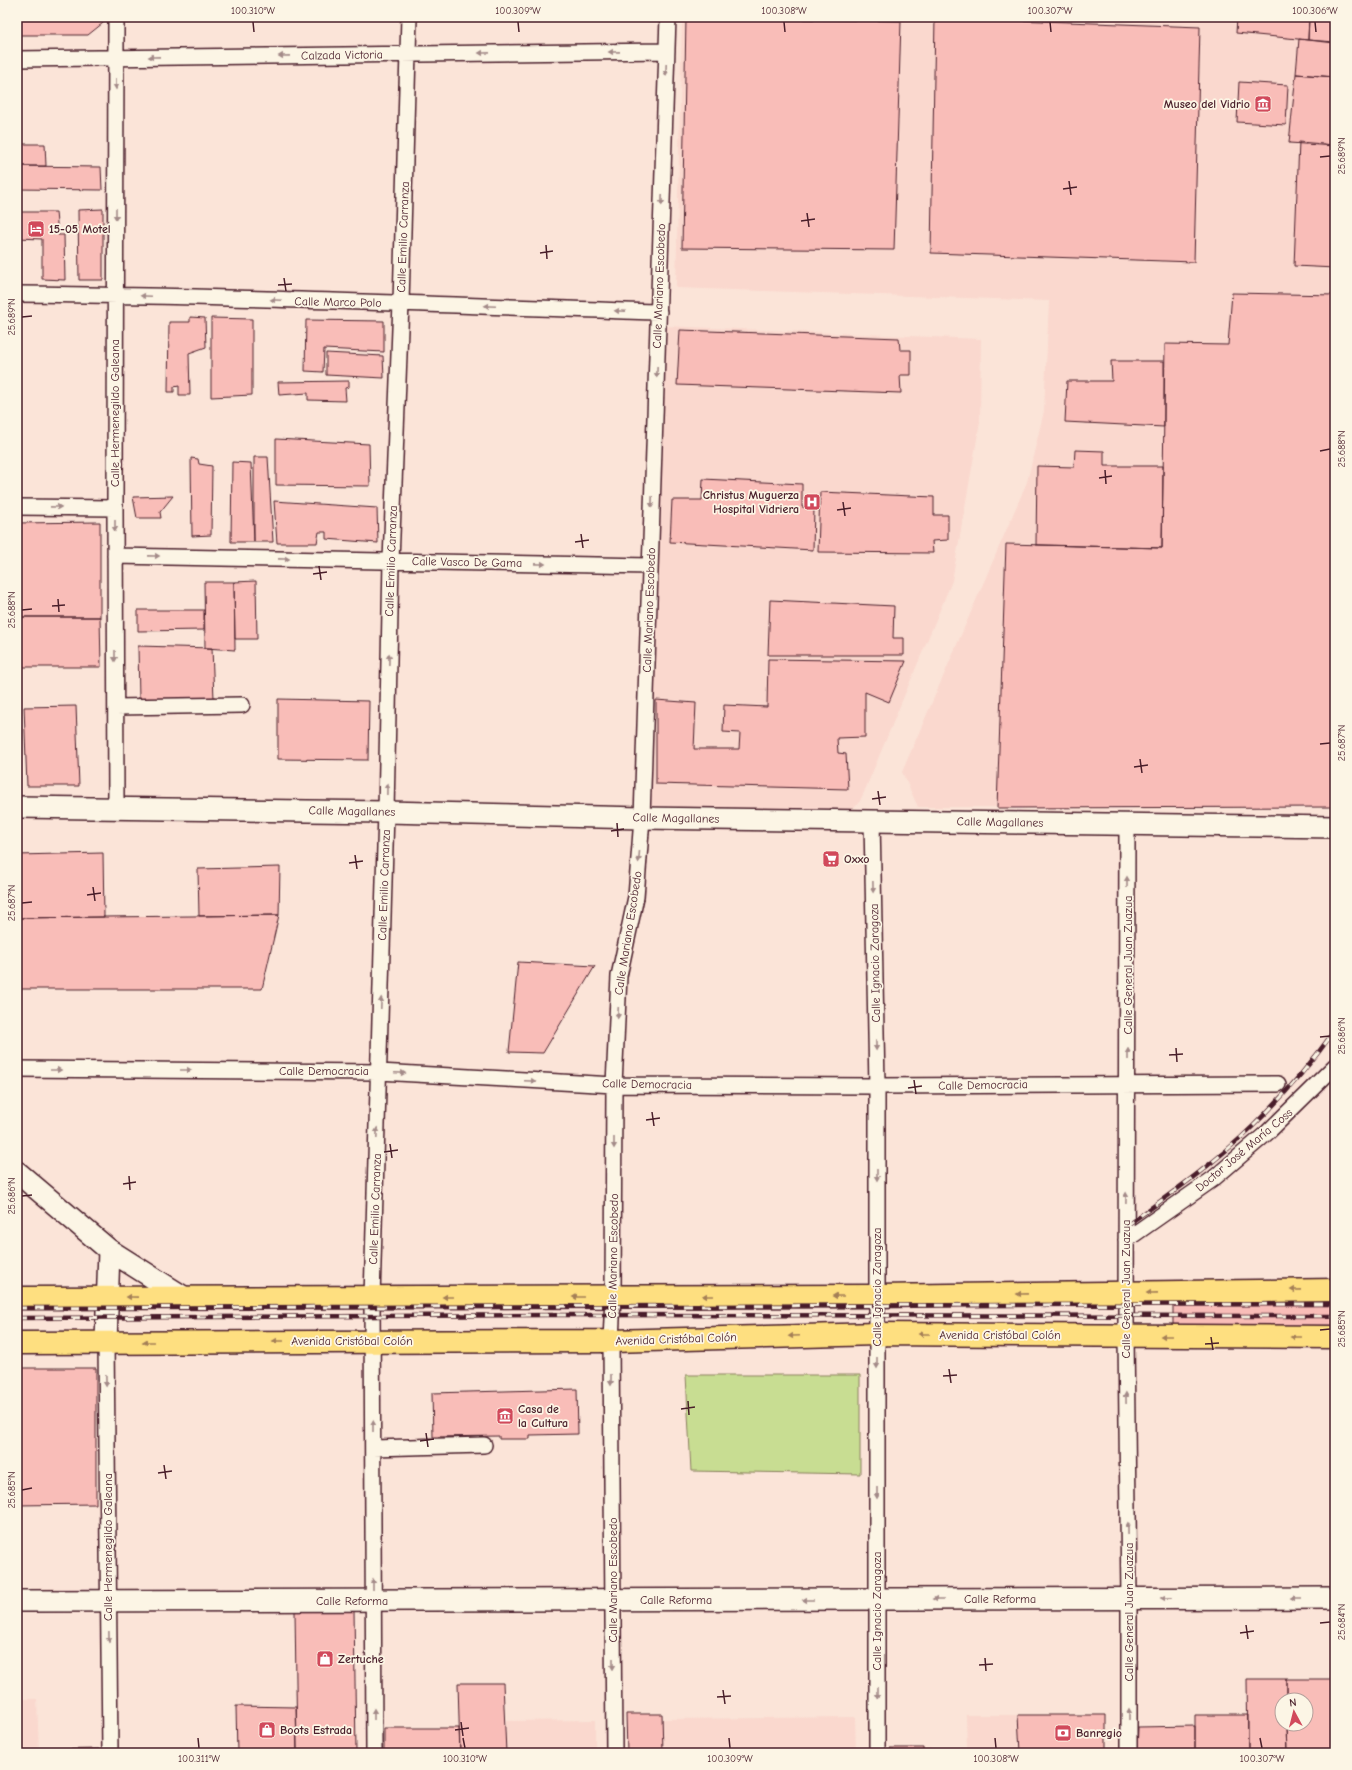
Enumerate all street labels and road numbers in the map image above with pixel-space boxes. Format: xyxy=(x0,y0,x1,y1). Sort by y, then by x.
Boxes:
street label: Calzada Victoria xyxy=(301,47,383,63)
street label: Calle Emilio Carranza xyxy=(394,181,412,293)
street label: Calle Mariano Escobedo xyxy=(650,223,668,349)
street label: Calle Marco Polo xyxy=(294,294,382,310)
street label: Calle Hermenegildo Galeana xyxy=(108,339,122,487)
street label: Calle Emilio Carranza xyxy=(382,505,400,617)
street label: Calle Mariano Escobedo xyxy=(640,547,658,673)
street label: Calle Vasco De Gama xyxy=(412,554,522,570)
street label: Calle Magallanes xyxy=(309,803,395,819)
street label: Calle Magallanes xyxy=(633,810,719,826)
street label: Calle Magallanes xyxy=(957,814,1043,830)
street label: Calle Emilio Carranza xyxy=(375,829,393,941)
street label: Calle Mariano Escobedo xyxy=(611,870,645,996)
street label: Calle General Juan Zuazua xyxy=(1121,896,1135,1034)
street label: Calle Ignacio Zaragoza xyxy=(867,903,883,1023)
street label: Calle Democracia xyxy=(279,1064,369,1078)
street label: Calle Democracia xyxy=(602,1076,692,1092)
street label: Calle Democracia xyxy=(938,1077,1028,1093)
street label: Doctor José María Coss xyxy=(1193,1105,1295,1195)
street label: Calle Emilio Carranza xyxy=(366,1153,384,1265)
street label: Calle Mariano Escobedo xyxy=(605,1193,621,1319)
street label: Calle General Juan Zuazua xyxy=(1119,1220,1133,1358)
street label: Calle Ignacio Zaragoza xyxy=(870,1228,884,1346)
street label: Avenida Cristóbal Colón xyxy=(939,1328,1061,1342)
street label: Avenida Cristóbal Colón xyxy=(615,1330,737,1348)
street label: Avenida Cristóbal Colón xyxy=(291,1334,413,1348)
street label: Calle Hermenegildo Galeana xyxy=(101,1473,115,1621)
street label: Calle Mariano Escobedo xyxy=(606,1517,620,1643)
street label: Calle General Juan Zuazua xyxy=(1122,1543,1136,1681)
street label: Calle Ignacio Zaragoza xyxy=(870,1552,884,1670)
street label: Calle Reforma xyxy=(964,1592,1036,1606)
street label: Calle Reforma xyxy=(640,1593,712,1607)
street label: Calle Reforma xyxy=(316,1594,388,1608)

